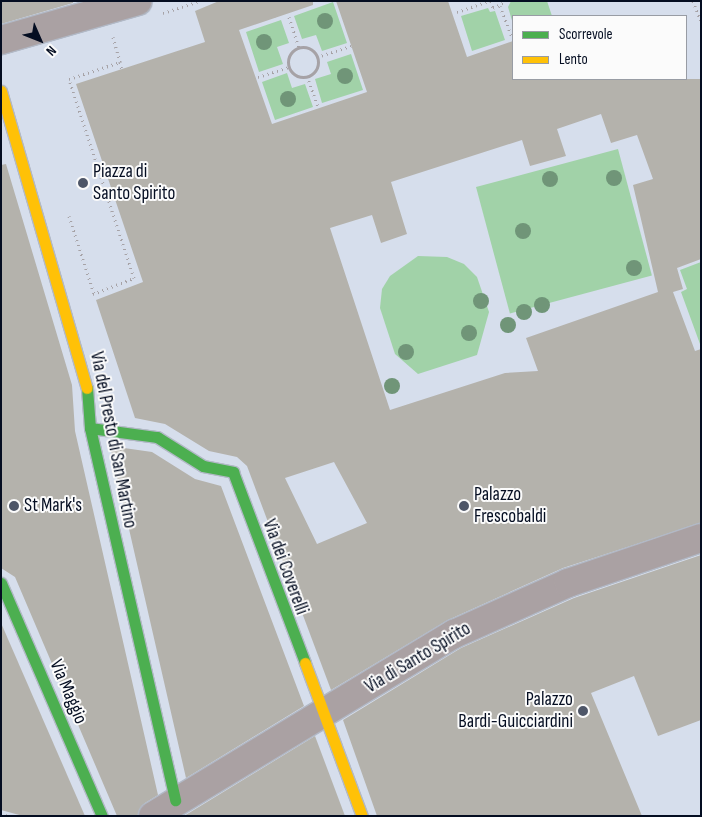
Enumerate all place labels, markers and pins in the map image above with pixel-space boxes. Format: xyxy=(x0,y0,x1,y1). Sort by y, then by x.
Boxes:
place label: Piazza di Santo Spirito xyxy=(93,161,175,205)
marker: Piazza di Santo Spirito xyxy=(77,177,89,189)
place label: Palazzo Frescobaldi xyxy=(474,484,546,528)
place label: St Mark's xyxy=(24,495,82,517)
marker: St Mark's xyxy=(8,500,20,512)
marker: Palazzo Frescobaldi xyxy=(458,500,470,512)
place label: Palazzo Bardi-Guicciardini xyxy=(458,689,573,733)
marker: Palazzo Bardi-Guicciardini xyxy=(577,705,589,717)

